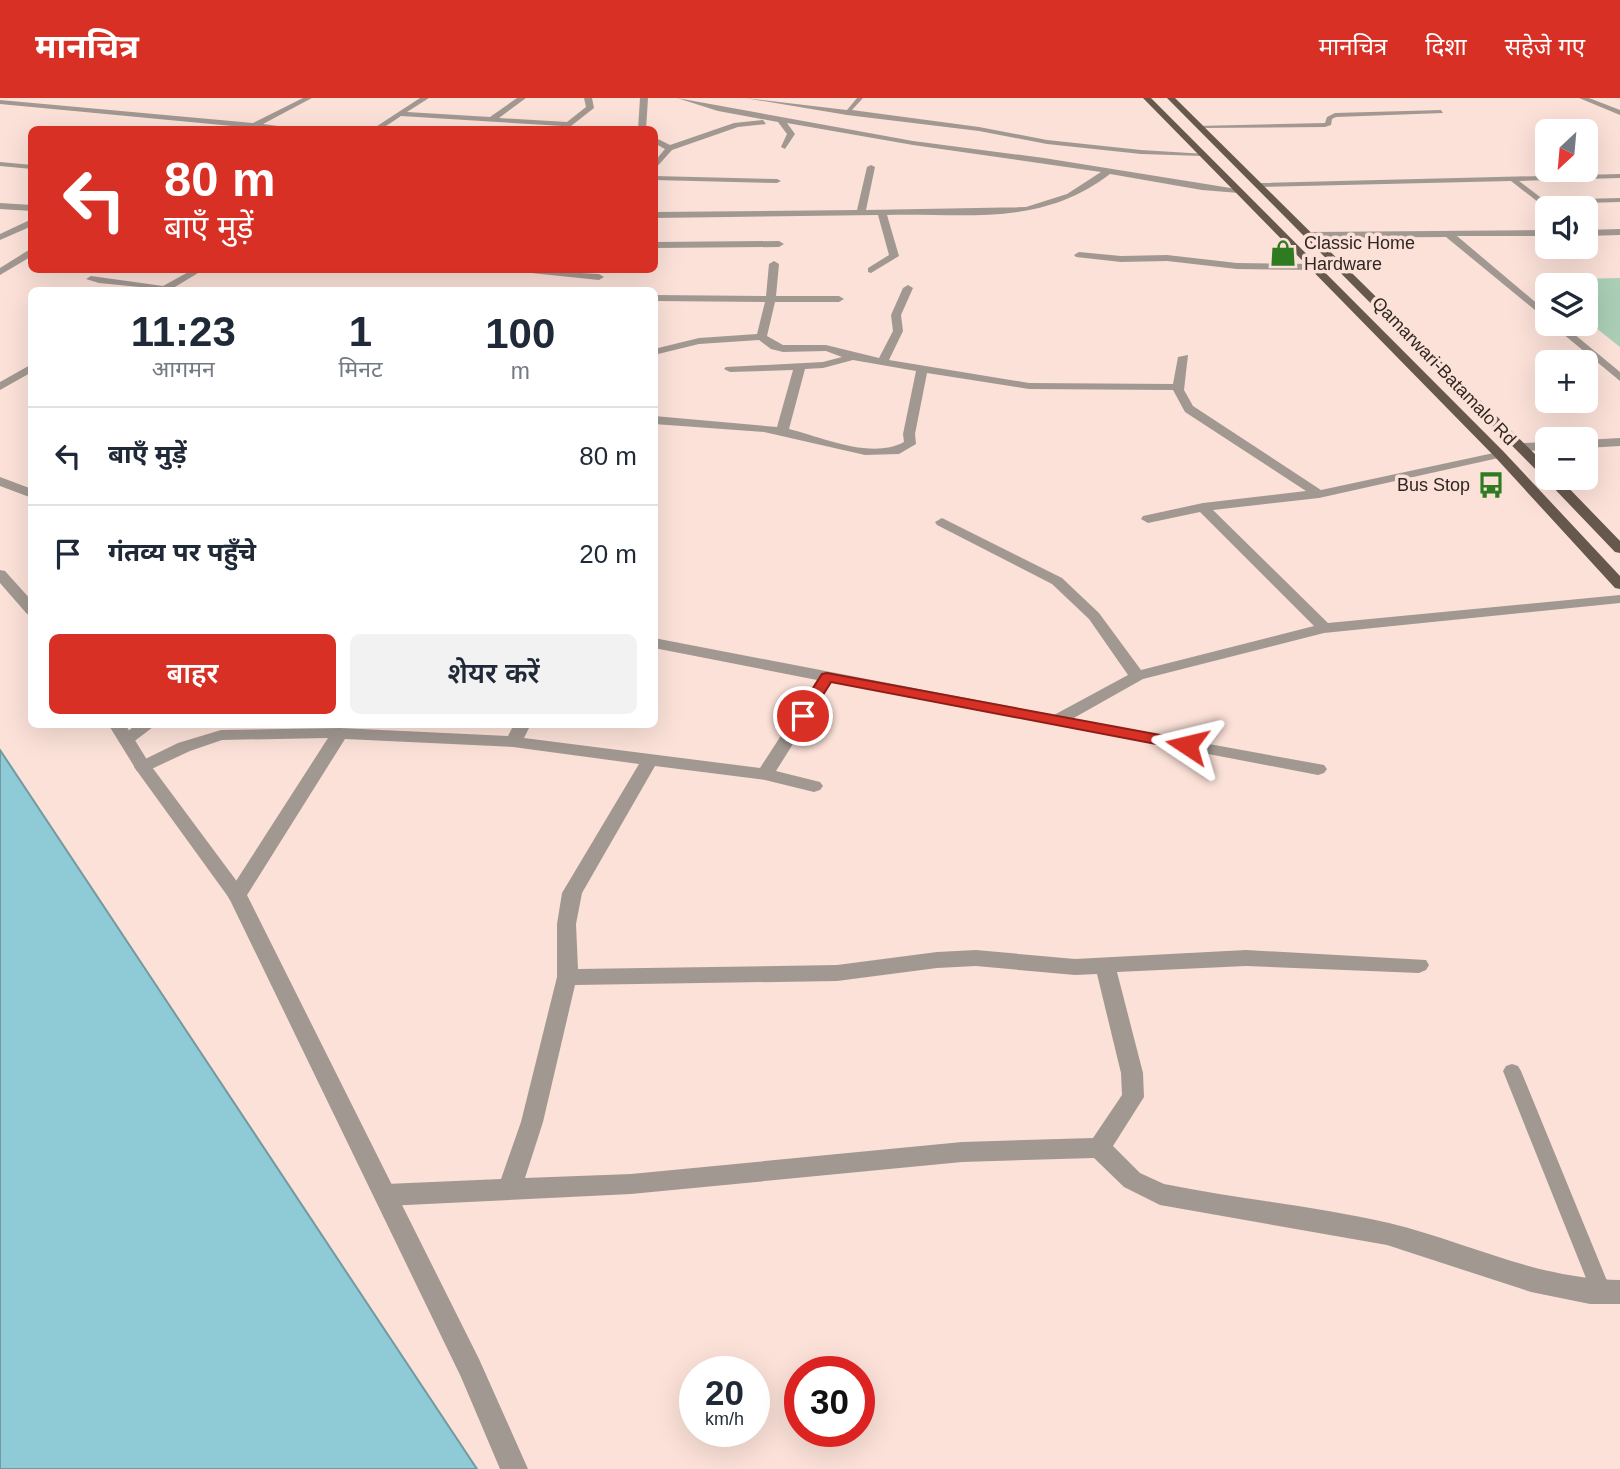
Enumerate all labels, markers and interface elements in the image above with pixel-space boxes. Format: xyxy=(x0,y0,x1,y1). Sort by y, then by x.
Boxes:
text: मानचित्र xyxy=(35,28,139,65)
text: मानचित्र xyxy=(1319,33,1387,60)
text: दिशा xyxy=(1425,33,1467,60)
text: सहेजे गए xyxy=(1505,33,1585,60)
north arrow xyxy=(1535,119,1598,182)
map controls xyxy=(1535,119,1598,490)
text: 80 m xyxy=(164,152,276,206)
icon: left xyxy=(49,154,140,245)
button: sound xyxy=(1535,196,1598,259)
text: बाएँ मुड़ें xyxy=(164,209,253,245)
place label: Classic Home Hardware xyxy=(1304,233,1415,274)
shop icon: Classic Home Hardware xyxy=(1268,238,1298,268)
button: layers xyxy=(1535,273,1598,336)
street label: Qamarwari-Batamalo Rd xyxy=(1368,293,1520,449)
text: 11:23 xyxy=(131,308,236,355)
text: 1 xyxy=(349,308,372,355)
text: 100 xyxy=(485,310,555,357)
button: + xyxy=(1535,350,1598,413)
text: आगमन xyxy=(152,356,215,382)
text: मिनट xyxy=(338,356,383,382)
text: m xyxy=(511,358,530,384)
button: − xyxy=(1535,427,1598,490)
icon: left xyxy=(49,437,87,475)
text: बाएँ मुड़ें xyxy=(108,439,187,469)
text: 80 m xyxy=(579,441,637,471)
bus stop icon: Bus Stop xyxy=(1476,470,1506,500)
place label: Bus Stop xyxy=(1397,475,1470,495)
icon: arrive xyxy=(49,535,87,573)
text: गंतव्य पर पहुँचे xyxy=(108,537,256,567)
text: 20 m xyxy=(579,539,637,569)
button: बाहर xyxy=(49,634,336,714)
button: शेयर करें xyxy=(350,634,637,714)
pin xyxy=(773,686,833,746)
icon: arrive xyxy=(784,697,822,735)
position arrow xyxy=(1150,708,1224,782)
speed limit sign: 30 xyxy=(784,1356,875,1447)
text: 20 xyxy=(705,1373,744,1412)
text: km/h xyxy=(705,1409,744,1429)

